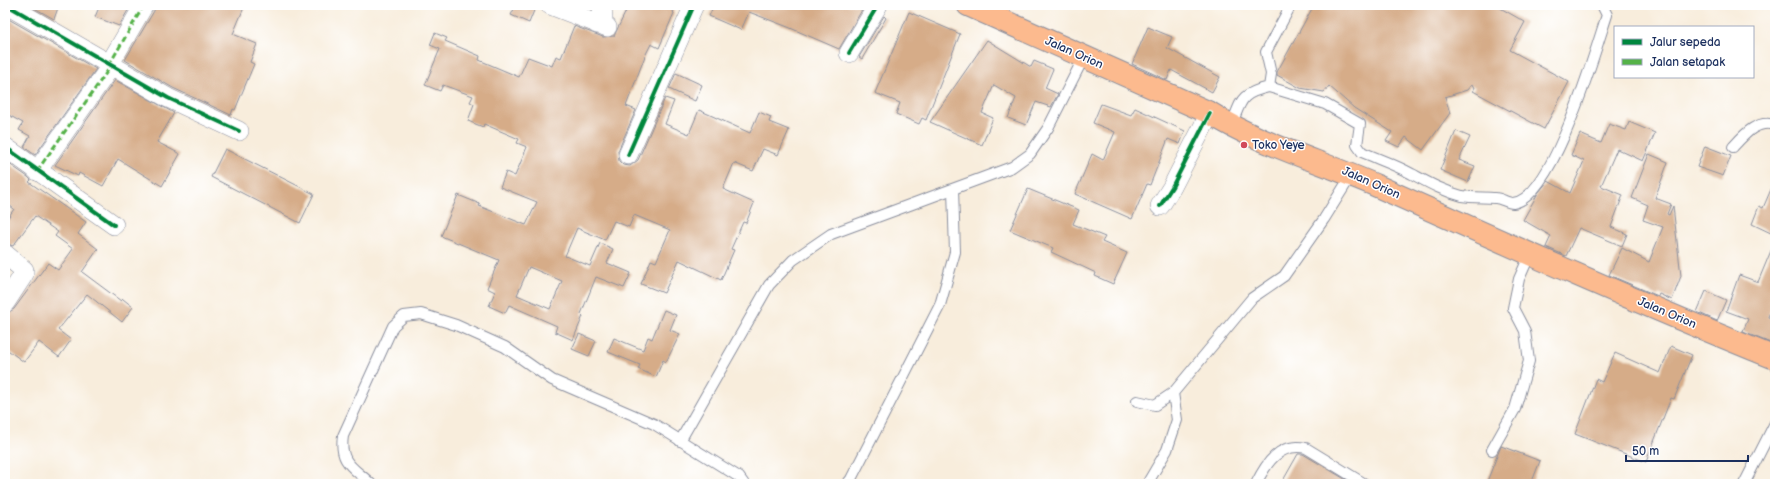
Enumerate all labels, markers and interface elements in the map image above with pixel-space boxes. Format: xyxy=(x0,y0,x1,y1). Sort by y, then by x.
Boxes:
legend xyxy=(1614,26,1754,78)
street label: Jalan Orion xyxy=(1043,34,1106,73)
text: Jalur sepeda xyxy=(1650,35,1721,50)
text: Jalan setapak xyxy=(1650,55,1725,70)
place label: Toko Yeye xyxy=(1252,138,1305,153)
marker: Toko Yeye xyxy=(1239,140,1249,150)
street label: Jalan Orion xyxy=(1340,164,1403,203)
street label: Jalan Orion xyxy=(1635,294,1699,332)
scale bar xyxy=(1626,437,1748,463)
text: 50 m xyxy=(1632,444,1659,459)

